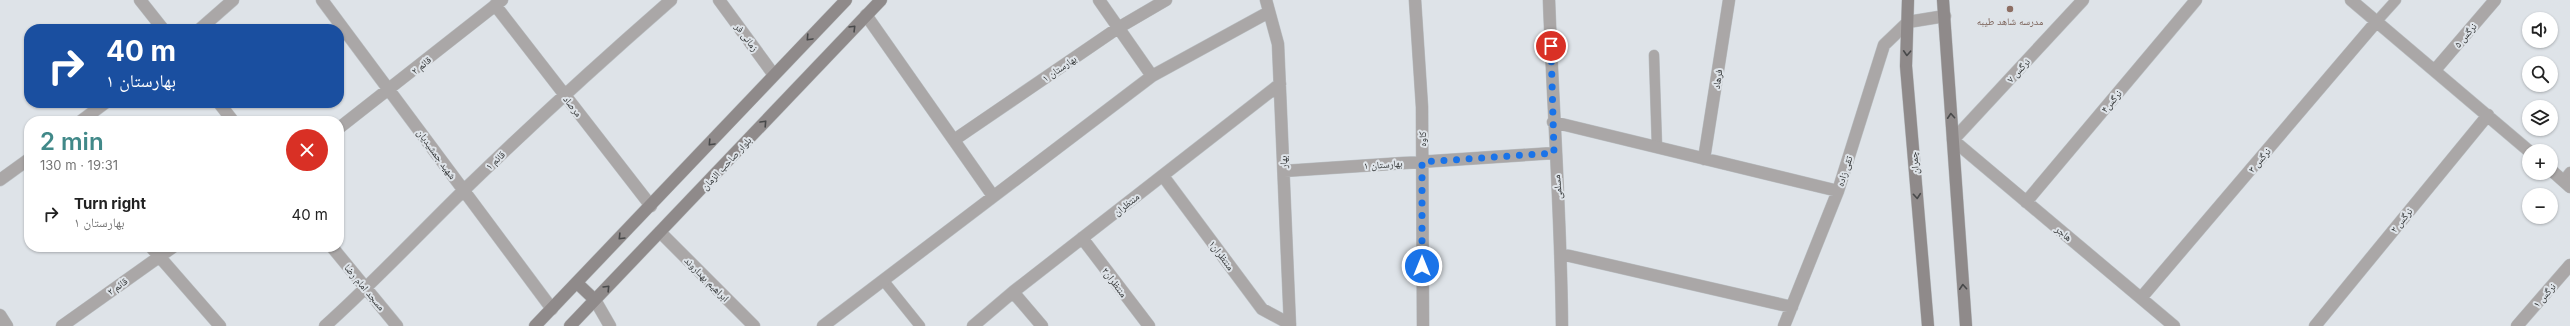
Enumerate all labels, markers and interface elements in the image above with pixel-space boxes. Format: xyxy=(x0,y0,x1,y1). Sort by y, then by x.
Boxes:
marker: مدرسه شاهد طیبه xyxy=(2005,4,2015,14)
map controls xyxy=(2522,12,2558,224)
button: sound xyxy=(2522,12,2558,48)
place label: مدرسه شاهد طیبه xyxy=(1977,15,2044,27)
street label: زمانی فر xyxy=(731,20,761,54)
street label: نرگس ۵ xyxy=(2451,20,2480,50)
one-way arrow xyxy=(848,25,856,33)
pin xyxy=(1534,29,1568,63)
one-way arrow xyxy=(807,33,814,40)
text: 40 m xyxy=(106,34,176,68)
icon: arrive xyxy=(1540,35,1562,57)
icon: right xyxy=(40,40,92,92)
one-way arrow xyxy=(1902,50,1911,56)
street label: بهارستان ۱ xyxy=(1040,52,1079,85)
street label: قائم ۲ xyxy=(409,53,435,78)
street label: نرگس ۷ xyxy=(2004,55,2033,85)
button: search xyxy=(2522,56,2558,92)
street label: فرهاد xyxy=(1710,68,1724,90)
text: بهارستان ۱ xyxy=(106,70,176,91)
street label: نرگس۴ xyxy=(2098,87,2125,115)
street label: مرصاد xyxy=(561,93,585,119)
button: layers xyxy=(2522,100,2558,136)
one-way arrow xyxy=(1947,112,1956,119)
one-way arrow xyxy=(759,120,767,128)
text: 2 min xyxy=(40,127,104,156)
street label: شهید جمشیدیان xyxy=(414,127,459,182)
button: close xyxy=(286,129,328,171)
street label: کاوه xyxy=(1416,131,1428,147)
street label: بلوار صاحب الزمان xyxy=(698,134,755,193)
one-way arrow xyxy=(708,138,716,146)
button: + xyxy=(2522,144,2558,180)
street label: نرگس ۳ xyxy=(2245,145,2274,175)
street label: قائم ۱ xyxy=(483,148,508,173)
street label: چمران xyxy=(1907,150,1922,175)
street label: تقی زاده xyxy=(1833,154,1856,188)
street label: بهار xyxy=(1277,155,1290,170)
text: 130 m · 19:31 xyxy=(40,157,118,173)
street label: بهارستان ۱ xyxy=(1363,157,1403,172)
street label: مسلمی xyxy=(1550,174,1565,200)
button: − xyxy=(2522,188,2558,224)
street label: منتظران xyxy=(1111,190,1142,219)
one-way arrow xyxy=(1912,193,1921,199)
text: Turn right xyxy=(74,194,146,213)
icon: right xyxy=(40,203,62,225)
text: 40 m xyxy=(291,205,328,224)
street label: نرگس ۲ xyxy=(2387,205,2416,235)
text: بهارستان ۱ xyxy=(74,214,124,230)
street label: هاجر xyxy=(2052,222,2075,243)
one-way arrow xyxy=(618,232,626,240)
street label: منتظران۱ xyxy=(1206,238,1237,273)
position arrow xyxy=(1401,245,1443,287)
street label: ابراهیم بهداروند xyxy=(681,254,732,305)
street label: مسجد امام رضا xyxy=(341,261,388,314)
street label: منتظران۲ xyxy=(1099,265,1130,300)
street label: قائم ۲ xyxy=(105,275,131,299)
street label: نرگس ۱ xyxy=(2530,280,2559,310)
one-way arrow xyxy=(1959,284,1968,290)
one-way arrow xyxy=(602,285,609,293)

